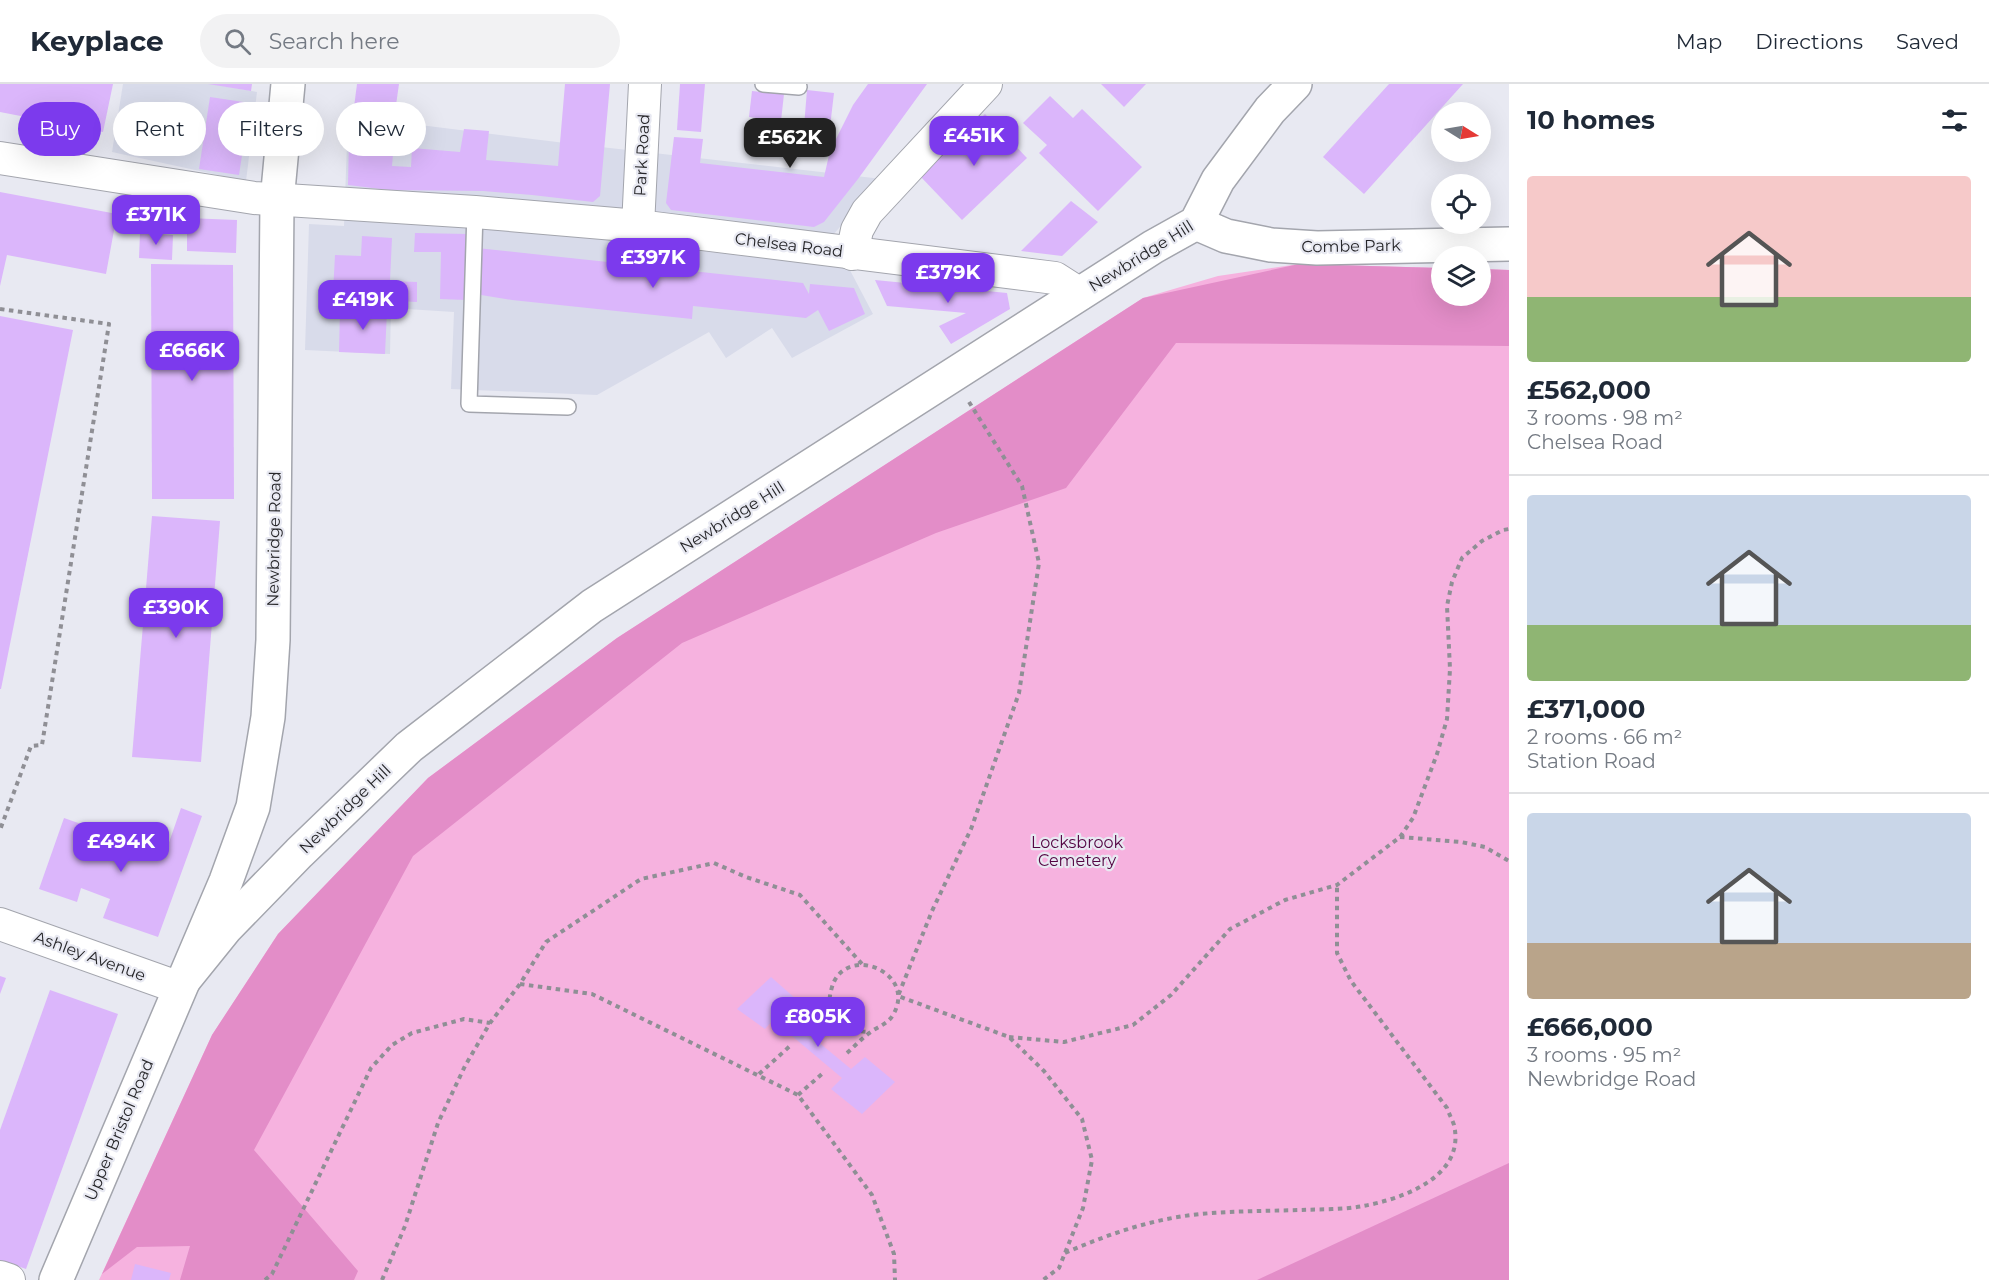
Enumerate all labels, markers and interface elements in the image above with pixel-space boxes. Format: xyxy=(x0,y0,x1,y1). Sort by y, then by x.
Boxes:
search box xyxy=(200,14,620,68)
text: Keyplace xyxy=(30,24,164,58)
icon: search xyxy=(221,25,254,58)
text: Search here xyxy=(269,28,400,55)
text: Map xyxy=(1676,29,1722,54)
text: Directions xyxy=(1755,29,1863,54)
text: Saved xyxy=(1896,29,1959,54)
chip: Buy xyxy=(18,102,101,156)
chip: Rent xyxy=(113,102,206,156)
chip: Filters xyxy=(218,102,324,156)
chip: New xyxy=(336,102,426,156)
north arrow xyxy=(1431,102,1491,162)
map controls xyxy=(1431,102,1491,306)
text: 10 homes xyxy=(1527,104,1655,136)
icon: filters xyxy=(1938,104,1971,137)
street label: Park Road xyxy=(630,113,654,197)
pin: £451K xyxy=(932,116,1016,167)
pin: £562K xyxy=(748,118,832,169)
text: £451K xyxy=(943,123,1005,147)
text: £562K xyxy=(758,125,822,149)
button: locate xyxy=(1431,174,1491,234)
pin: £371K xyxy=(114,195,198,246)
text: £371K xyxy=(126,202,186,226)
icon: home xyxy=(1695,215,1803,323)
street label: Newbridge Hill xyxy=(1085,216,1197,296)
street label: Chelsea Road xyxy=(734,229,844,261)
street label: Combe Park xyxy=(1301,236,1401,256)
pin: £397K xyxy=(611,238,695,289)
text: £397K xyxy=(621,245,685,269)
button: layers xyxy=(1431,246,1491,306)
pin: £379K xyxy=(906,253,990,304)
text: £379K xyxy=(916,260,980,284)
pin: £419K xyxy=(321,280,405,331)
text: £419K xyxy=(332,287,394,311)
pin: £666K xyxy=(150,331,234,382)
text: £666K xyxy=(159,338,225,362)
text: £562,000 xyxy=(1527,374,1651,406)
text: 3 rooms · 98 m² xyxy=(1527,406,1683,430)
text: Chelsea Road xyxy=(1527,430,1663,454)
street label: Newbridge Road xyxy=(263,471,285,607)
street label: Newbridge Hill xyxy=(676,477,788,557)
icon: home xyxy=(1695,534,1803,642)
pin: £390K xyxy=(134,588,218,639)
text: £390K xyxy=(143,595,209,619)
text: £371,000 xyxy=(1527,693,1645,725)
text: 2 rooms · 66 m² xyxy=(1527,725,1682,749)
text: Station Road xyxy=(1527,749,1656,773)
street label: Newbridge Hill xyxy=(295,761,395,857)
pin: £494K xyxy=(79,822,163,873)
text: £494K xyxy=(87,829,155,853)
park label: Locksbrook Cemetery xyxy=(1031,833,1123,870)
icon: home xyxy=(1695,852,1803,960)
street label: Ashley Avenue xyxy=(32,927,148,985)
pin: £805K xyxy=(776,997,860,1048)
text: £805K xyxy=(785,1004,851,1028)
text: £666,000 xyxy=(1527,1011,1653,1043)
text: 3 rooms · 95 m² xyxy=(1527,1043,1681,1067)
street label: Upper Bristol Road xyxy=(81,1056,157,1204)
text: Newbridge Road xyxy=(1527,1067,1696,1091)

